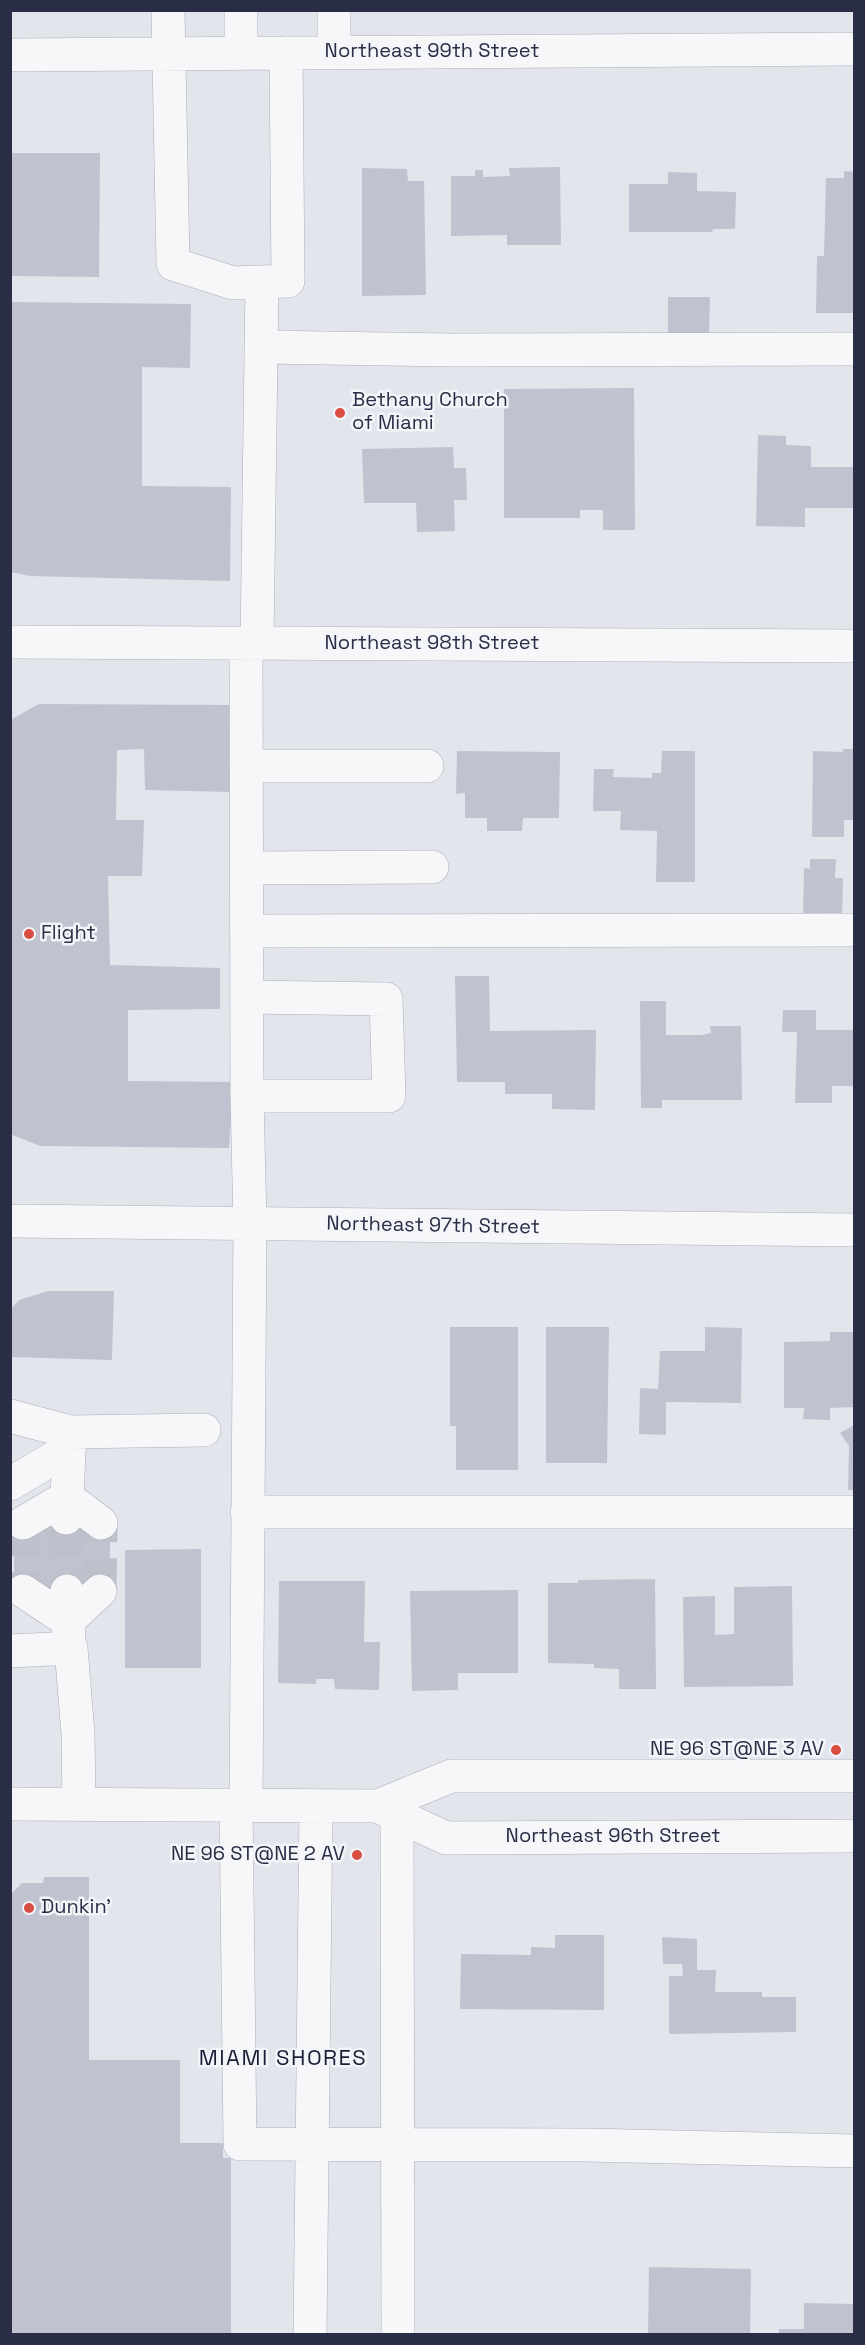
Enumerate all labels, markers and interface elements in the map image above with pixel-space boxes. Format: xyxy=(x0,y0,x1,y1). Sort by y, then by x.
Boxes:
street label: Northeast 99th Street xyxy=(325,40,539,64)
place label: Bethany Church of Miami xyxy=(352,389,508,436)
marker: Bethany Church of Miami xyxy=(333,406,347,420)
street label: Northeast 98th Street xyxy=(325,632,539,656)
place label: Flight xyxy=(41,922,96,946)
marker: Flight xyxy=(22,927,36,941)
street label: Northeast 97th Street xyxy=(326,1212,540,1240)
place label: NE 96 ST@NE 3 AV xyxy=(650,1738,824,1762)
marker: NE 96 ST@NE 3 AV xyxy=(829,1743,843,1757)
street label: Northeast 96th Street xyxy=(506,1825,720,1849)
place label: NE 96 ST@NE 2 AV xyxy=(171,1843,345,1867)
marker: NE 96 ST@NE 2 AV xyxy=(350,1848,364,1862)
place label: Dunkin' xyxy=(41,1896,111,1920)
marker: Dunkin' xyxy=(22,1901,36,1915)
district label: MIAMI SHORES xyxy=(199,2046,367,2072)

